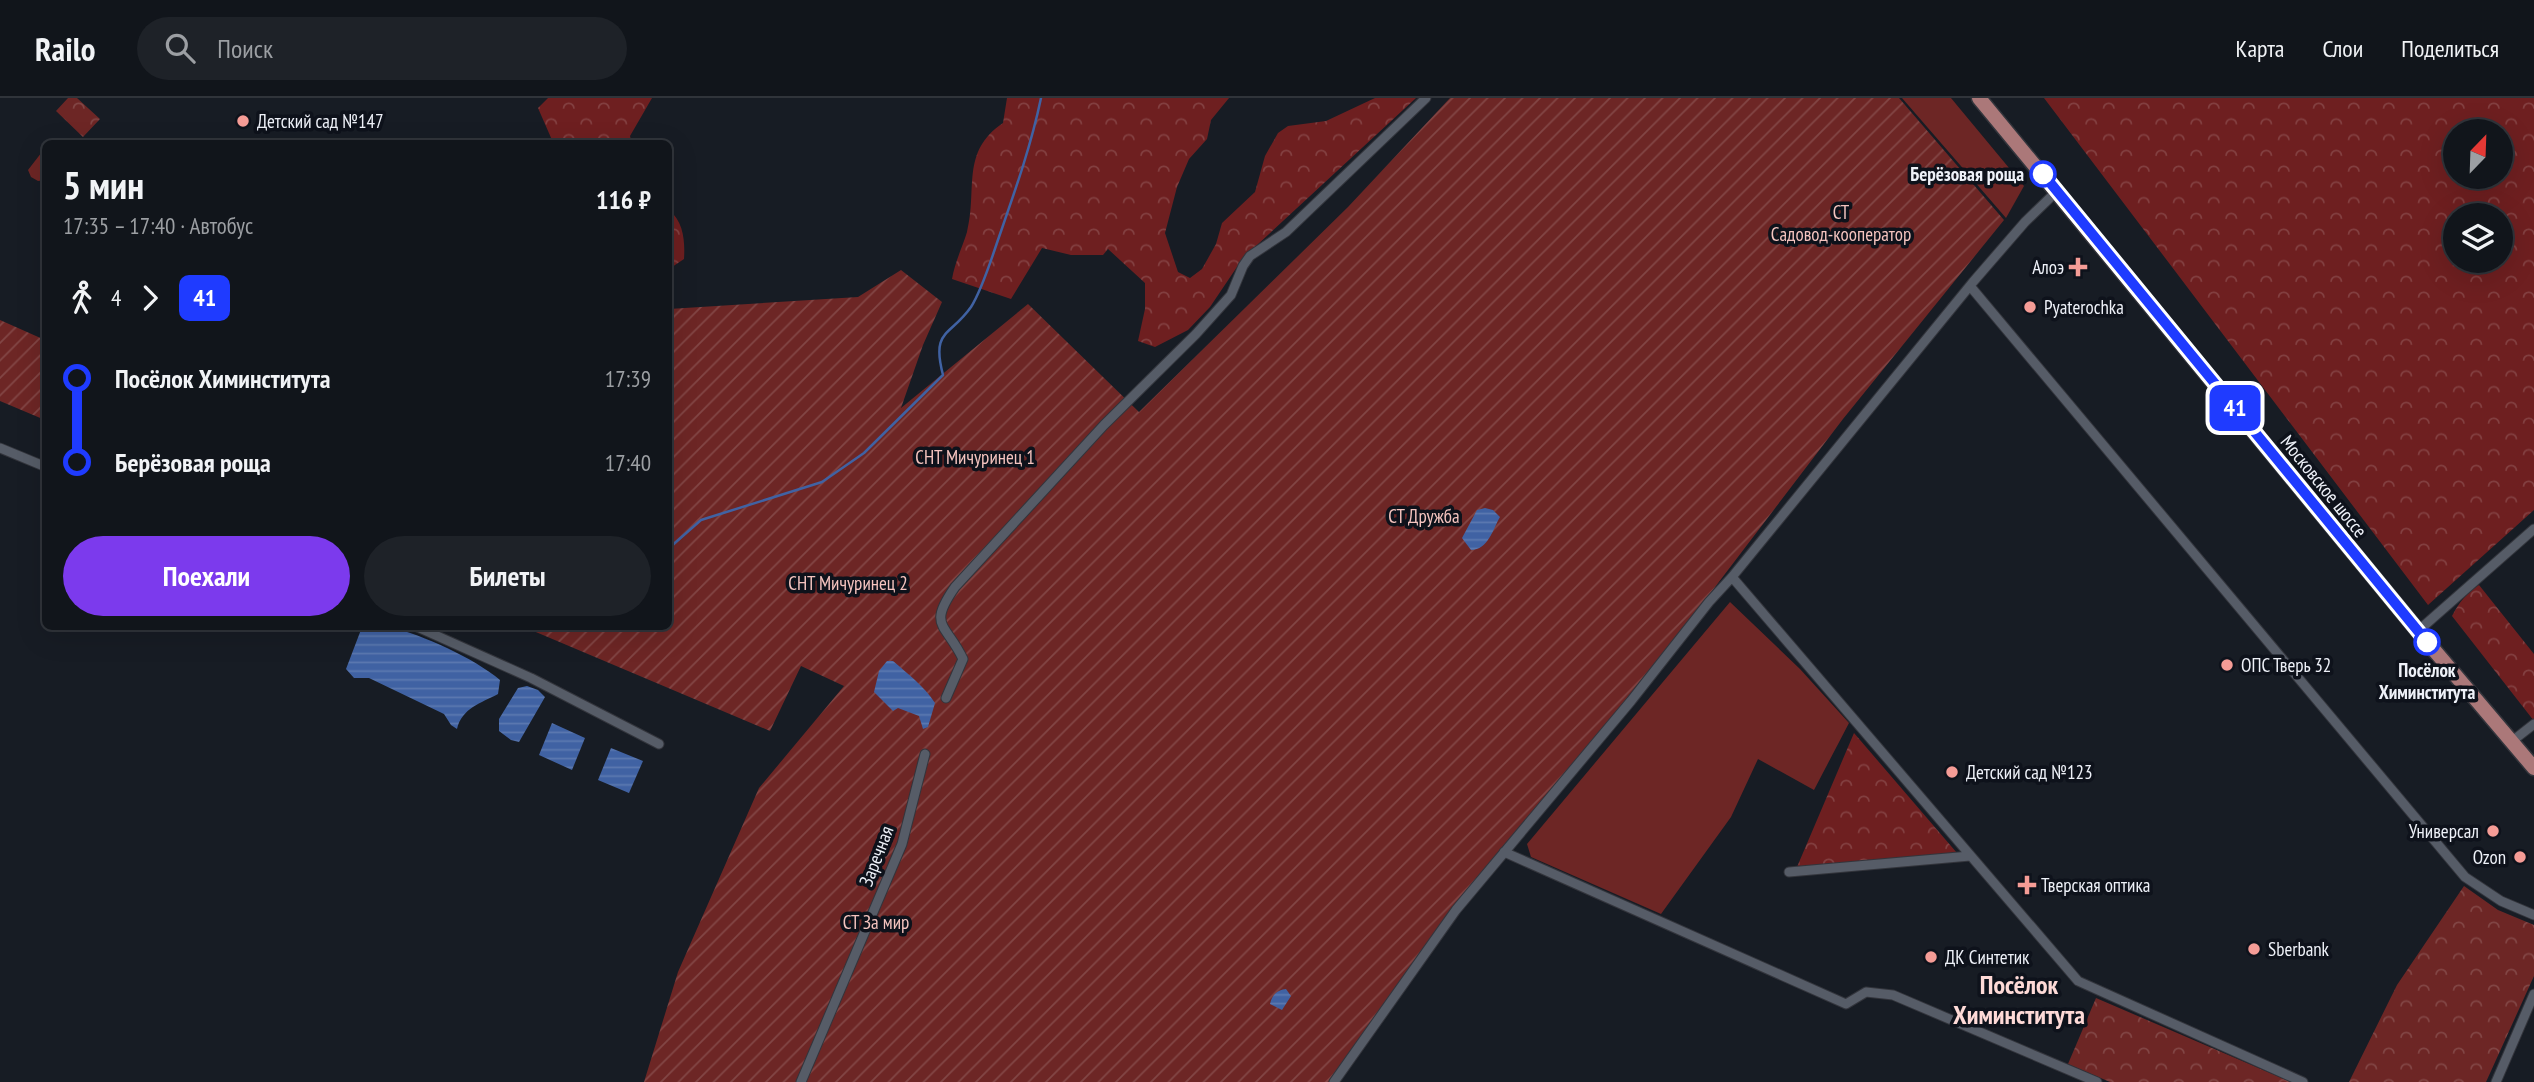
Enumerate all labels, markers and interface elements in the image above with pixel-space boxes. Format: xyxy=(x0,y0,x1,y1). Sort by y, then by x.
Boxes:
search box xyxy=(137,17,627,80)
text: Railo xyxy=(35,27,95,70)
icon: search xyxy=(161,29,199,67)
text: Поиск xyxy=(217,32,273,65)
text: Карта xyxy=(2236,33,2284,64)
text: Слои xyxy=(2322,33,2363,64)
text: Поделиться xyxy=(2401,33,2499,64)
place label: Детский сад №147 xyxy=(257,109,384,133)
marker: Детский сад №147 xyxy=(235,113,251,129)
north arrow xyxy=(2443,119,2513,189)
map controls xyxy=(2443,119,2513,273)
text: 5 мин xyxy=(63,160,144,209)
marker: Берёзовая роща xyxy=(2030,161,2056,187)
place label: Берёзовая роща xyxy=(1910,162,2024,186)
text: 116 ₽ xyxy=(596,183,651,216)
park label: СТ Садовод-кооператор xyxy=(1771,200,1911,246)
button: layers xyxy=(2443,203,2513,273)
text: 17:35 – 17:40 · Автобус xyxy=(63,211,253,240)
place label: Алоэ xyxy=(2032,255,2064,279)
marker: Алоэ xyxy=(2070,259,2086,275)
icon: walk xyxy=(63,279,101,317)
icon: forward xyxy=(131,279,169,317)
text: 41 xyxy=(193,282,216,313)
text: 4 xyxy=(111,283,121,312)
place label: Pyaterochka xyxy=(2044,295,2124,319)
marker: Pyaterochka xyxy=(2022,299,2038,315)
text: Посёлок Химинститута xyxy=(115,362,331,395)
text: 17:39 xyxy=(605,364,651,393)
line badge: 41 xyxy=(2204,385,2266,431)
text: 41 xyxy=(2224,392,2246,423)
street label: Московское шоссе xyxy=(2276,430,2373,542)
park label: СНТ Мичуринец 1 xyxy=(915,445,1035,469)
text: Берёзовая роща xyxy=(115,446,271,479)
text: 17:40 xyxy=(605,448,651,477)
park label: СТ Дружба xyxy=(1388,504,1460,528)
button: Поехали xyxy=(63,536,350,616)
button: Билеты xyxy=(364,536,651,616)
park label: СНТ Мичуринец 2 xyxy=(788,571,908,595)
marker: Посёлок Химинститута xyxy=(2414,629,2440,655)
place label: ОПС Тверь 32 xyxy=(2241,653,2331,677)
marker: ОПС Тверь 32 xyxy=(2219,657,2235,673)
place label: Посёлок Химинститута xyxy=(2379,658,2475,704)
place label: Детский сад №123 xyxy=(1966,760,2093,784)
marker: Детский сад №123 xyxy=(1944,764,1960,780)
place label: Универсал xyxy=(2409,819,2479,843)
street label: Заречная xyxy=(854,822,898,890)
marker: Универсал xyxy=(2485,823,2501,839)
place label: Ozon xyxy=(2473,845,2506,869)
marker: Ozon xyxy=(2512,849,2528,865)
place label: Тверская оптика xyxy=(2041,873,2150,897)
marker: Тверская оптика xyxy=(2019,877,2035,893)
park label: СТ За мир xyxy=(843,910,909,934)
place label: Sberbank xyxy=(2268,937,2330,961)
marker: Sberbank xyxy=(2246,941,2262,957)
place label: ДК Синтетик xyxy=(1945,945,2030,969)
marker: ДК Синтетик xyxy=(1923,949,1939,965)
district label: Посёлок Химинститута xyxy=(1953,968,2085,1031)

